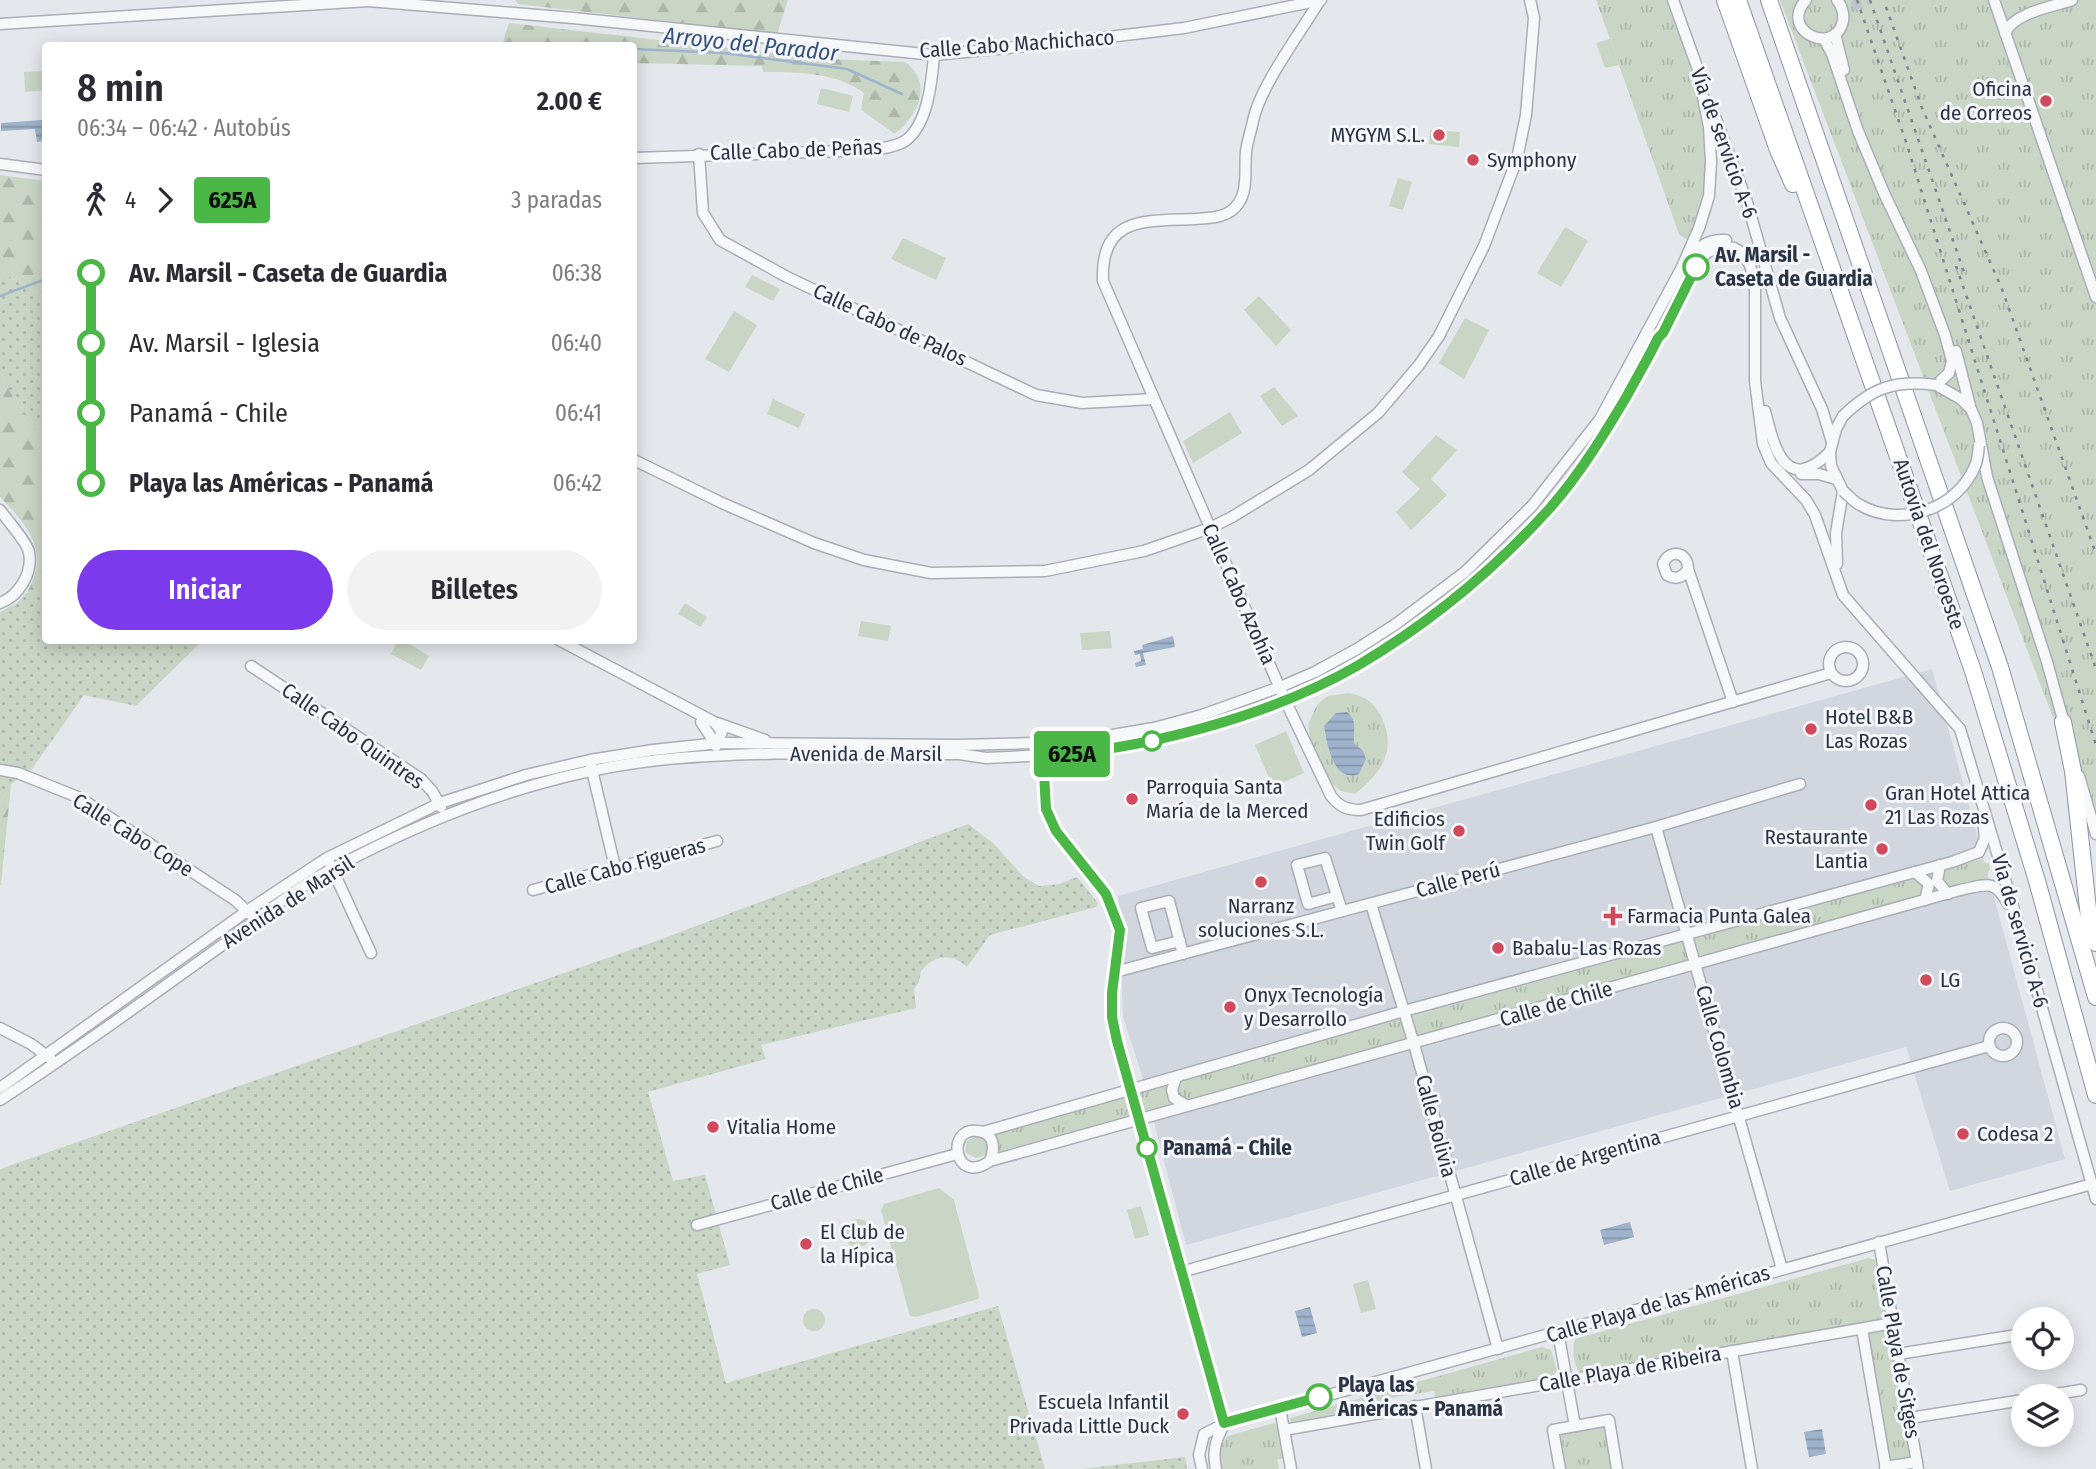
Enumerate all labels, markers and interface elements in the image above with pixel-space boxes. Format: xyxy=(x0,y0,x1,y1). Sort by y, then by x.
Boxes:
water label: Arroyo del Parador xyxy=(661,21,841,67)
street label: Calle Cabo Machichaco xyxy=(919,24,1115,64)
street label: Vía de servicio A-6 xyxy=(1685,64,1763,222)
text: 8 min xyxy=(77,65,164,111)
place label: Oficina de Correos xyxy=(1940,76,2032,126)
text: 2.00 € xyxy=(537,86,602,117)
marker: Oficina de Correos xyxy=(2038,93,2054,109)
text: 06:34 – 06:42 · Autobús xyxy=(77,114,291,142)
place label: MYGYM S.L. xyxy=(1330,122,1425,148)
marker: MYGYM S.L. xyxy=(1431,127,1447,143)
street label: Calle Cabo de Peñas xyxy=(709,134,883,166)
place label: Symphony xyxy=(1487,147,1577,173)
marker: Symphony xyxy=(1465,152,1481,168)
icon: walk xyxy=(77,181,115,219)
icon: forward xyxy=(146,181,184,219)
text: 4 xyxy=(125,186,136,214)
text: 625A xyxy=(208,186,256,214)
text: 3 paradas xyxy=(511,186,602,214)
place label: Av. Marsil - Caseta de Guardia xyxy=(1714,242,1873,292)
marker: Av. Marsil - Caseta de Guardia xyxy=(1683,254,1709,280)
text: Av. Marsil - Caseta de Guardia xyxy=(129,258,447,289)
text: 06:38 xyxy=(552,259,602,287)
street label: Calle Cabo de Palos xyxy=(809,278,971,372)
text: Av. Marsil - Iglesia xyxy=(129,328,320,359)
text: 06:40 xyxy=(551,329,602,357)
text: Panamá - Chile xyxy=(129,398,288,429)
text: 06:41 xyxy=(555,399,602,427)
street label: Autovía del Noroeste xyxy=(1888,455,1970,633)
text: Playa las Américas - Panamá xyxy=(129,468,434,499)
text: 06:42 xyxy=(553,469,602,497)
street label: Calle Cabo Azohía xyxy=(1196,519,1282,669)
button: Iniciar xyxy=(77,550,333,630)
button: Billetes xyxy=(347,550,602,630)
street label: Calle Cabo Quintres xyxy=(277,677,429,795)
place label: Hotel B&B Las Rozas xyxy=(1825,704,1913,754)
marker: Hotel B&B Las Rozas xyxy=(1803,721,1819,737)
line badge: 625A xyxy=(1023,731,1121,777)
unlabelled marker xyxy=(1142,731,1162,751)
text: 625A xyxy=(1048,740,1096,768)
street label: Avenida de Marsil xyxy=(790,741,943,767)
place label: Parroquia Santa María de la Merced xyxy=(1146,774,1309,824)
place label: Gran Hotel Attica 21 Las Rozas xyxy=(1885,780,2030,830)
street label: Calle Cabo Cope xyxy=(68,788,198,882)
marker: Parroquia Santa María de la Merced xyxy=(1124,791,1140,807)
marker: Gran Hotel Attica 21 Las Rozas xyxy=(1863,797,1879,813)
place label: Edificios Twin Golf xyxy=(1366,806,1447,856)
marker: Edificios Twin Golf xyxy=(1451,823,1467,839)
place label: Restaurante Lantia xyxy=(1765,824,1868,874)
street label: Calle Cabo Figueras xyxy=(542,832,708,900)
marker: Restaurante Lantia xyxy=(1874,841,1890,857)
street label: Avenida de Marsil xyxy=(217,849,359,954)
street label: Vía de servicio A-6 xyxy=(1986,851,2054,1011)
street label: Calle Perú xyxy=(1413,856,1503,904)
marker: Narranz soluciones S.L. xyxy=(1253,874,1269,890)
place label: Narranz soluciones S.L. xyxy=(1198,893,1324,943)
place label: Farmacia Punta Galea xyxy=(1627,903,1811,929)
marker: Farmacia Punta Galea xyxy=(1605,908,1621,924)
place label: Babalu-Las Rozas xyxy=(1512,935,1662,961)
marker: Babalu-Las Rozas xyxy=(1490,940,1506,956)
place label: LG xyxy=(1940,967,1960,993)
marker: LG xyxy=(1918,972,1934,988)
street label: Calle de Chile xyxy=(1497,976,1615,1032)
place label: Onyx Tecnología y Desarrollo xyxy=(1244,982,1384,1032)
street label: Calle Colombia xyxy=(1690,982,1750,1112)
marker: Onyx Tecnología y Desarrollo xyxy=(1222,999,1238,1015)
street label: Calle Bolivia xyxy=(1410,1072,1462,1180)
place label: Vitalia Home xyxy=(727,1114,836,1140)
marker: Vitalia Home xyxy=(705,1119,721,1135)
place label: Codesa 2 xyxy=(1977,1121,2053,1147)
street label: Calle de Argentina xyxy=(1506,1124,1664,1192)
marker: Codesa 2 xyxy=(1955,1126,1971,1142)
place label: Panamá - Chile xyxy=(1163,1135,1292,1161)
marker: Panamá - Chile xyxy=(1137,1138,1157,1158)
street label: Calle de Chile xyxy=(768,1161,886,1217)
place label: El Club de la Hípica xyxy=(820,1219,905,1269)
marker: El Club de la Hípica xyxy=(798,1236,814,1252)
street label: Calle Playa de las Américas xyxy=(1543,1260,1773,1348)
street label: Calle Playa de Sitges xyxy=(1870,1264,1926,1440)
map controls xyxy=(2011,1307,2074,1447)
button: locate xyxy=(2011,1307,2074,1370)
street label: Calle Playa de Ribeira xyxy=(1537,1340,1723,1398)
place label: Playa las Américas - Panamá xyxy=(1337,1372,1503,1422)
marker: Playa las Américas - Panamá xyxy=(1306,1384,1332,1410)
button: layers xyxy=(2011,1384,2074,1447)
place label: Escuela Infantil Privada Little Duck xyxy=(1009,1389,1169,1439)
marker: Escuela Infantil Privada Little Duck xyxy=(1175,1406,1191,1422)

